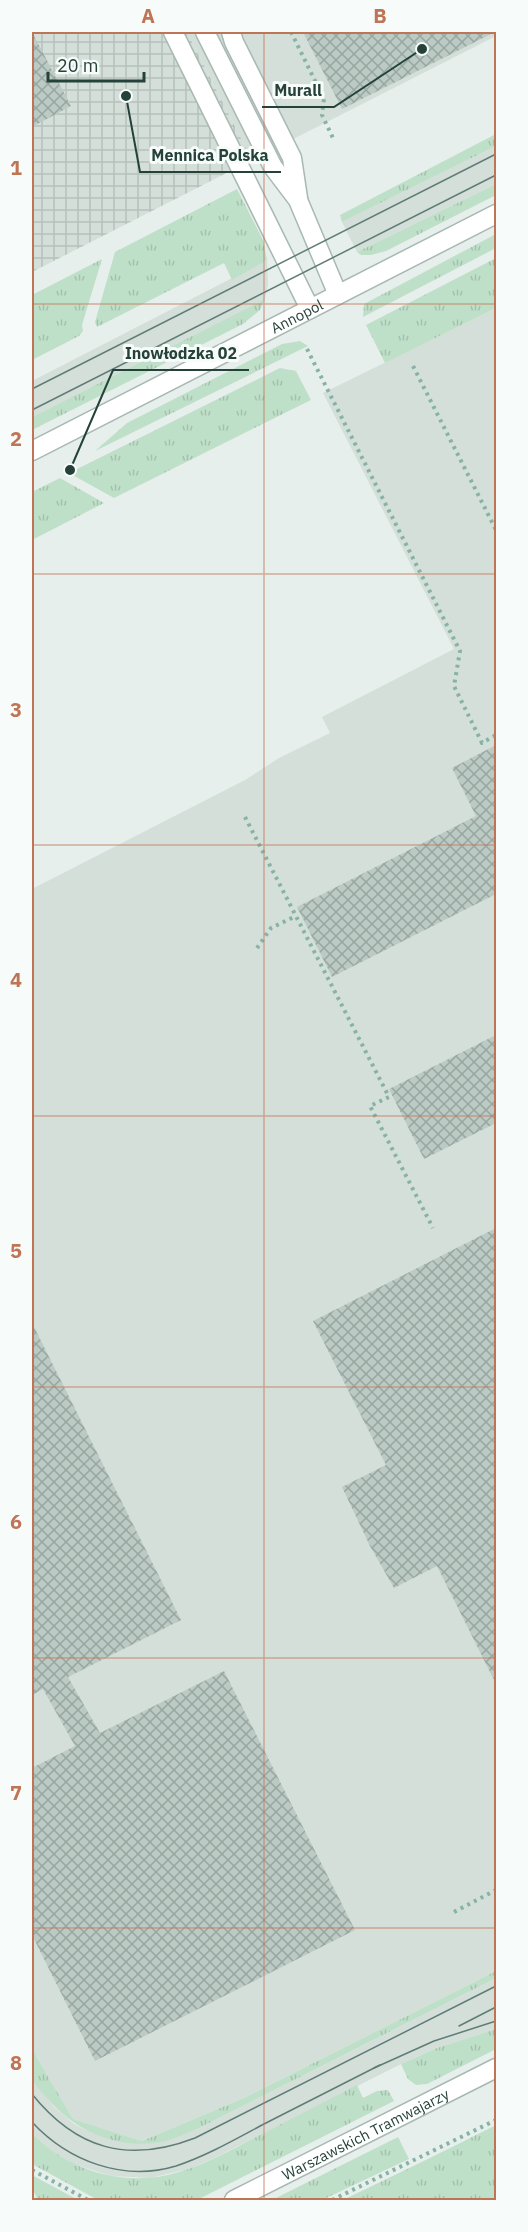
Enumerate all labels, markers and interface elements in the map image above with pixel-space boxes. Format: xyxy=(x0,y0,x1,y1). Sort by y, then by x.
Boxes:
text: A xyxy=(141,2,155,29)
text: B xyxy=(373,2,387,29)
scale bar xyxy=(48,45,144,83)
text: 20 m xyxy=(57,54,99,77)
callout: Murall xyxy=(262,73,334,107)
text: Murall xyxy=(274,80,322,100)
callout: Mennica Polska xyxy=(140,138,281,172)
text: Mennica Polska xyxy=(151,145,269,165)
text: 1 xyxy=(10,154,22,181)
street label: Annopol xyxy=(267,295,326,337)
callout: Inowłodzka 02 xyxy=(113,336,249,370)
text: Inowłodzka 02 xyxy=(125,343,237,363)
text: 2 xyxy=(10,425,22,452)
text: 3 xyxy=(10,696,22,723)
text: 4 xyxy=(10,966,22,993)
text: 5 xyxy=(10,1237,22,1264)
text: 6 xyxy=(10,1508,22,1535)
text: 7 xyxy=(10,1779,22,1806)
text: 8 xyxy=(10,2049,22,2076)
street label: Warszawskich Tramwajarzy xyxy=(279,2084,452,2184)

